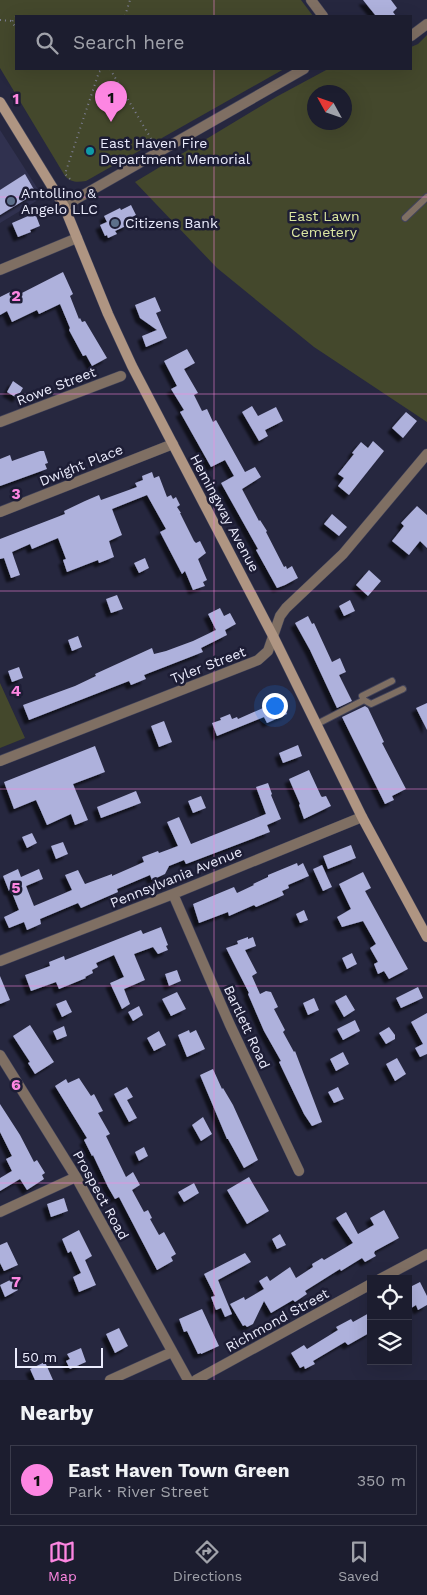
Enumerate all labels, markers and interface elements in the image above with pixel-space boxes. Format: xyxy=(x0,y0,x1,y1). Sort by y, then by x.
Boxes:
search box xyxy=(15,15,412,70)
icon: search xyxy=(33,29,61,57)
text: Search here xyxy=(73,31,184,54)
pin: 1 xyxy=(95,81,127,122)
north arrow xyxy=(307,85,352,130)
text: 1 xyxy=(13,89,19,108)
place label: East Haven Fire Department Memorial xyxy=(100,135,251,167)
marker: East Haven Fire Department Memorial xyxy=(84,145,96,157)
place label: Antollino & Angelo LLC xyxy=(21,185,98,217)
marker: Antollino & Angelo LLC xyxy=(5,195,17,207)
park label: East Lawn Cemetery xyxy=(288,208,360,240)
place label: Citizens Bank xyxy=(125,215,218,231)
marker: Citizens Bank xyxy=(109,217,121,229)
text: 2 xyxy=(11,286,21,305)
street label: Rowe Street xyxy=(14,363,98,408)
street label: Dwight Place xyxy=(37,441,125,489)
street label: Hemingway Avenue xyxy=(187,451,263,575)
text: 3 xyxy=(11,484,21,503)
street label: Tyler Street xyxy=(168,643,248,687)
text: 4 xyxy=(11,681,21,700)
your location xyxy=(262,693,288,719)
street label: Pennsylvania Avenue xyxy=(108,843,244,911)
text: 5 xyxy=(11,878,21,897)
street label: Bartlett Road xyxy=(221,983,273,1071)
text: 6 xyxy=(11,1075,21,1094)
street label: Prospect Road xyxy=(70,1148,132,1242)
text: 7 xyxy=(11,1272,21,1291)
map controls xyxy=(367,1275,412,1365)
button: locate xyxy=(367,1275,412,1320)
street label: Richmond Street xyxy=(223,1285,332,1355)
button: layers xyxy=(367,1320,412,1365)
scale bar xyxy=(15,1345,102,1368)
text: 50 m xyxy=(22,1349,57,1365)
text: Nearby xyxy=(20,1400,93,1425)
text: East Haven Town Green xyxy=(68,1459,290,1482)
text: 1 xyxy=(34,1471,40,1490)
text: 350 m xyxy=(357,1471,406,1490)
text: Park · River Street xyxy=(68,1482,209,1501)
tab: Map xyxy=(48,1538,77,1584)
tab: Directions xyxy=(173,1538,242,1584)
tab: Saved xyxy=(338,1538,379,1584)

